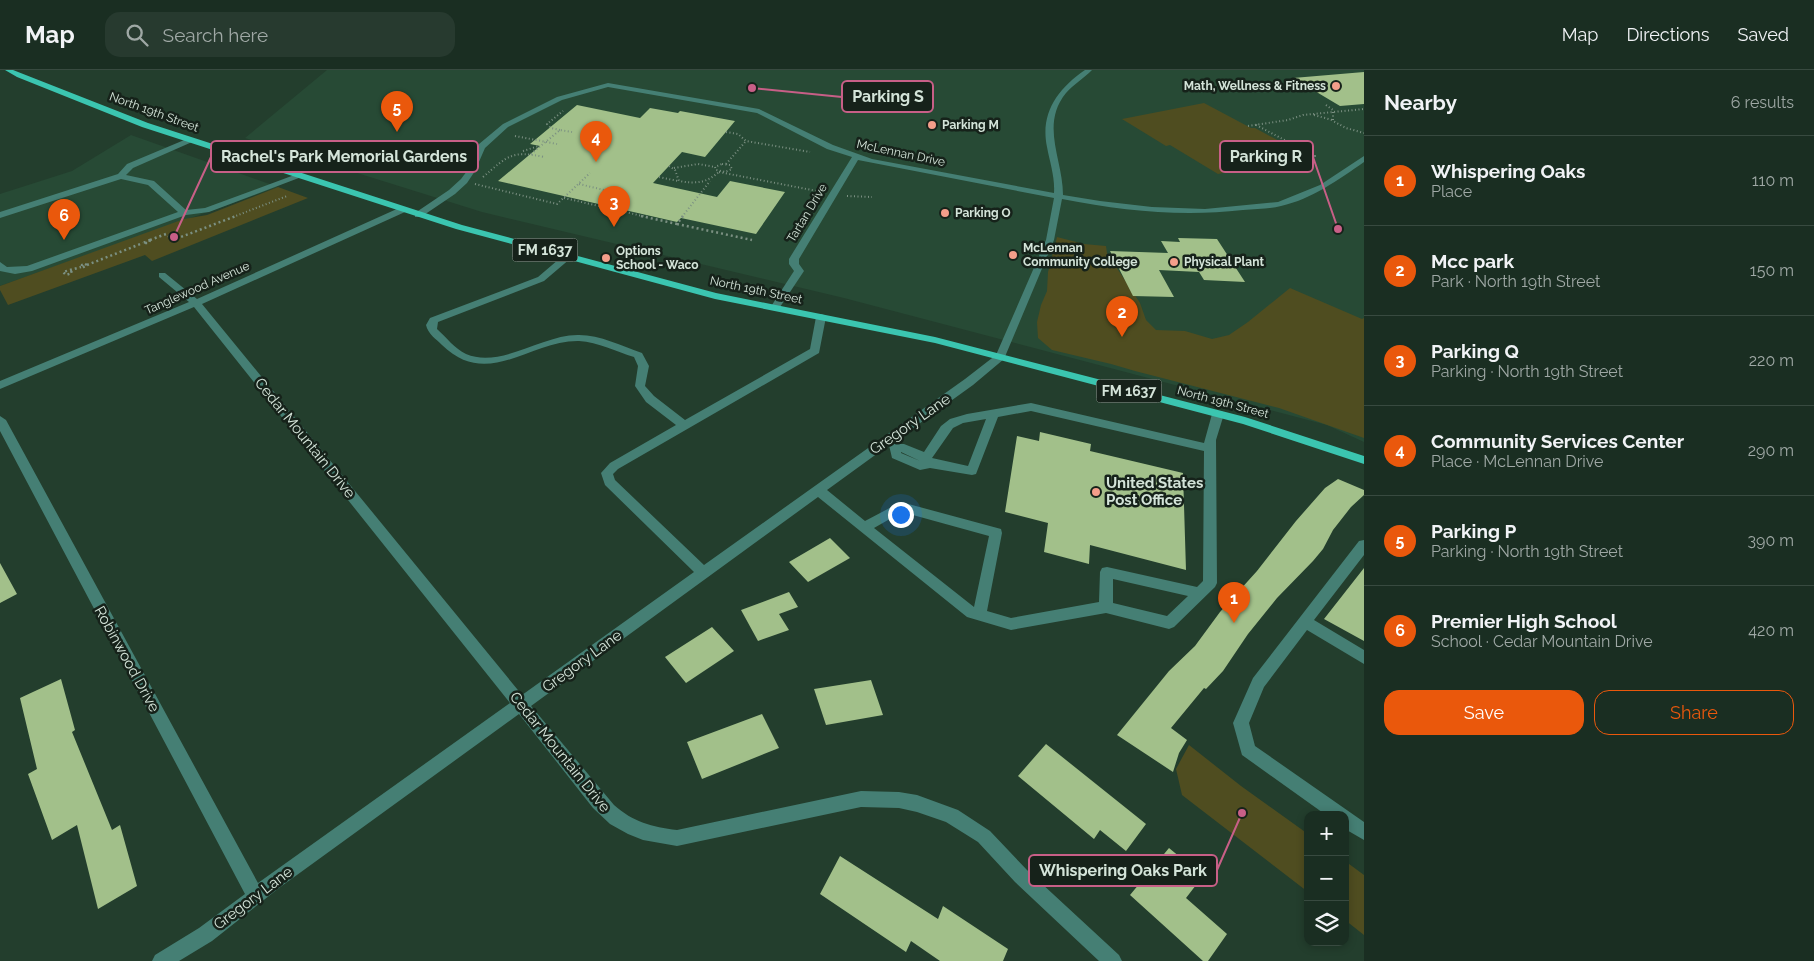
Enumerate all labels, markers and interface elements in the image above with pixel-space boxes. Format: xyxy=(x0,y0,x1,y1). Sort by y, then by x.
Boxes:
search box xyxy=(105,12,455,57)
text: Map xyxy=(25,20,75,49)
icon: search xyxy=(123,21,151,49)
text: Search here xyxy=(163,24,268,46)
text: Map xyxy=(1562,24,1598,45)
text: Directions xyxy=(1626,24,1710,45)
text: Saved xyxy=(1738,24,1789,45)
place label: Math, Wellness & Fitness xyxy=(1184,79,1326,93)
marker: Math, Wellness & Fitness xyxy=(1330,80,1342,92)
callout: Parking S xyxy=(842,81,933,112)
text: Parking S xyxy=(852,87,924,106)
street label: North 19th Street xyxy=(107,89,201,135)
text: Nearby xyxy=(1384,90,1457,115)
pin: 5 xyxy=(381,91,413,132)
text: 6 results xyxy=(1731,93,1794,112)
place label: Parking M xyxy=(942,118,999,132)
marker: Parking M xyxy=(926,119,938,131)
pin: 4 xyxy=(580,121,612,162)
street label: McLennan Drive xyxy=(855,137,947,169)
callout: Rachel's Park Memorial Gardens xyxy=(211,141,478,172)
callout: Parking R xyxy=(1220,141,1313,172)
text: Rachel's Park Memorial Gardens xyxy=(221,147,467,166)
text: Parking R xyxy=(1230,147,1303,166)
text: Whispering Oaks xyxy=(1431,160,1586,182)
text: 1 xyxy=(1396,171,1404,190)
text: 110 m xyxy=(1752,171,1794,190)
street label: Tartan Drive xyxy=(784,181,830,245)
text: Place xyxy=(1431,182,1472,201)
pin: 3 xyxy=(598,186,630,227)
pin: 6 xyxy=(48,199,80,240)
place label: Parking O xyxy=(955,206,1011,220)
marker: Parking O xyxy=(939,207,951,219)
road number: FM 1637 xyxy=(512,238,578,262)
place label: McLennan Community College xyxy=(1023,241,1137,269)
place label: Options School - Waco xyxy=(616,244,699,272)
marker: McLennan Community College xyxy=(1007,249,1019,261)
text: Mcc park xyxy=(1431,250,1514,272)
marker: Options School - Waco xyxy=(600,252,612,264)
place label: Physical Plant xyxy=(1184,255,1264,269)
marker: Physical Plant xyxy=(1168,256,1180,268)
street label: Tanglewood Avenue xyxy=(142,259,252,317)
text: 2 xyxy=(1395,261,1405,280)
text: 150 m xyxy=(1750,261,1794,280)
text: Park · North 19th Street xyxy=(1431,272,1600,291)
street label: North 19th Street xyxy=(709,273,803,307)
pin: 2 xyxy=(1106,296,1138,337)
text: Parking Q xyxy=(1431,340,1519,362)
text: 3 xyxy=(1396,351,1404,370)
text: 220 m xyxy=(1749,351,1794,370)
text: Parking · North 19th Street xyxy=(1431,362,1623,381)
street label: Cedar Mountain Drive xyxy=(251,374,359,502)
road number: FM 1637 xyxy=(1096,380,1162,402)
street label: North 19th Street xyxy=(1176,383,1270,421)
street label: Gregory Lane xyxy=(866,390,954,458)
text: Community Services Center xyxy=(1431,430,1684,452)
text: 4 xyxy=(1395,441,1405,460)
text: 290 m xyxy=(1748,441,1794,460)
text: Place · McLennan Drive xyxy=(1431,452,1604,471)
place label: United States Post Office xyxy=(1106,474,1203,509)
marker: United States Post Office xyxy=(1090,486,1102,498)
your location xyxy=(888,502,914,528)
text: Parking P xyxy=(1431,520,1516,542)
text: 5 xyxy=(1396,531,1404,550)
text: 390 m xyxy=(1748,531,1794,550)
text: Parking · North 19th Street xyxy=(1431,542,1623,561)
pin: 1 xyxy=(1218,582,1250,623)
street label: Robinwood Drive xyxy=(90,603,164,715)
text: Premier High School xyxy=(1431,610,1617,632)
text: 6 xyxy=(1395,621,1405,640)
text: 420 m xyxy=(1748,621,1794,640)
street label: Gregory Lane xyxy=(539,626,625,696)
text: School · Cedar Mountain Drive xyxy=(1431,632,1653,651)
street label: Cedar Mountain Drive xyxy=(506,688,614,816)
button: Save xyxy=(1384,690,1584,735)
button: Share xyxy=(1594,690,1794,735)
map controls xyxy=(1304,811,1349,946)
button: + xyxy=(1304,811,1349,856)
callout: Whispering Oaks Park xyxy=(1029,855,1217,886)
button: − xyxy=(1304,856,1349,901)
text: Whispering Oaks Park xyxy=(1039,861,1207,880)
street label: Gregory Lane xyxy=(210,862,296,933)
button: layers xyxy=(1304,901,1349,946)

